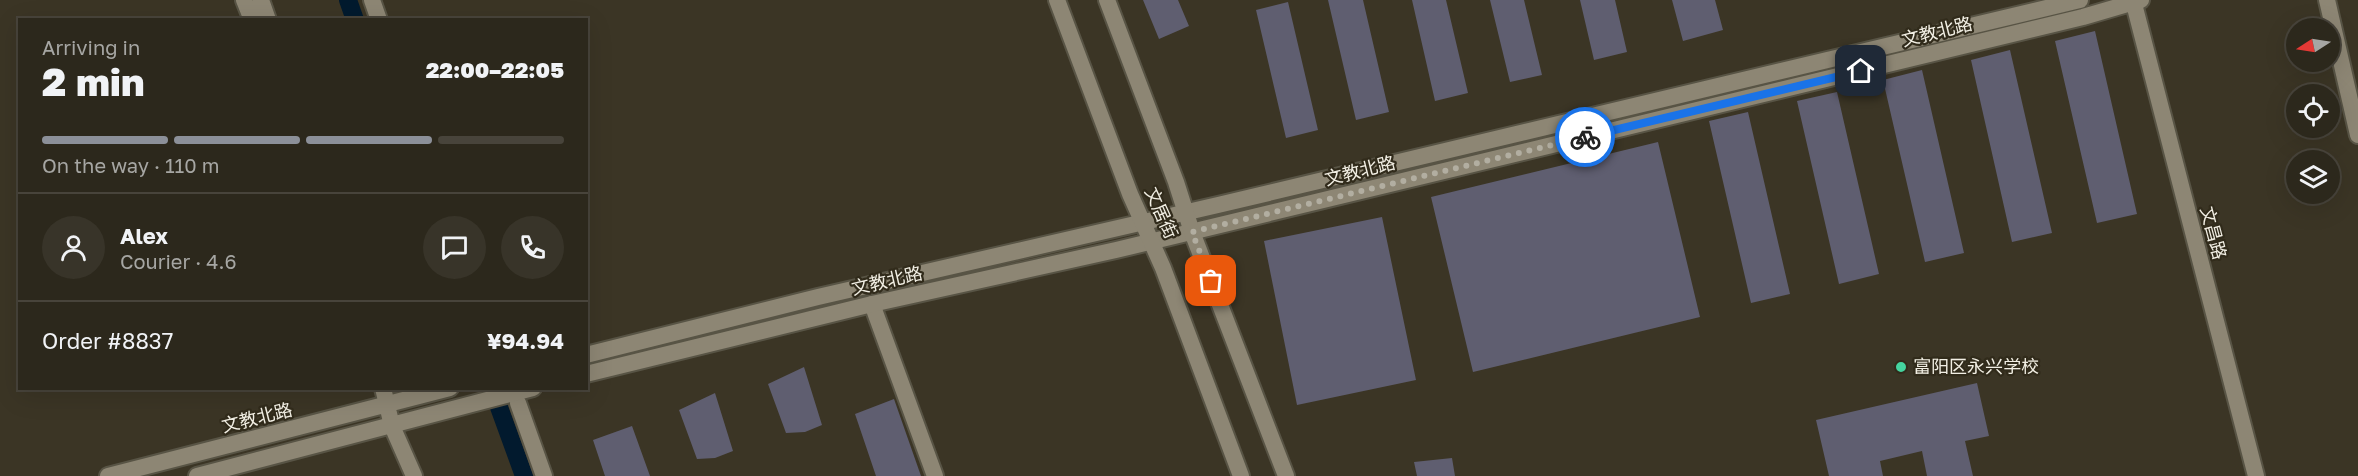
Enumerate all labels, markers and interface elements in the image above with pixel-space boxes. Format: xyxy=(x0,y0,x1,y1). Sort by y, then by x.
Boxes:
street label: 文教北路 xyxy=(1899,12,1974,50)
north arrow xyxy=(2286,18,2340,72)
map controls xyxy=(2286,18,2340,204)
text: Arriving in xyxy=(42,35,140,59)
pin xyxy=(1835,45,1886,96)
icon: home xyxy=(1844,54,1877,87)
text: 22:00–22:05 xyxy=(426,56,564,83)
text: 2 min xyxy=(42,58,145,105)
button: locate xyxy=(2286,84,2340,138)
courier xyxy=(1555,107,1615,167)
icon: bike xyxy=(1569,121,1602,154)
button: layers xyxy=(2286,150,2340,204)
street label: 文教北路 xyxy=(1322,151,1397,189)
text: On the way · 110 m xyxy=(42,153,219,177)
street label: 文居街 xyxy=(1141,183,1183,242)
street label: 文昌路 xyxy=(2196,204,2232,262)
button: person xyxy=(42,216,105,279)
button: chat xyxy=(423,216,486,279)
button: phone xyxy=(501,216,564,279)
text: Alex xyxy=(120,222,168,249)
text: Courier · 4.6 xyxy=(120,249,237,273)
pin xyxy=(1185,255,1236,306)
street label: 文教北路 xyxy=(849,261,924,299)
icon: bag xyxy=(1194,264,1227,297)
text: Order #8837 xyxy=(42,327,173,354)
text: ¥94.94 xyxy=(487,327,564,354)
place label: 富阳区永兴学校 xyxy=(1913,355,2039,377)
marker: 富阳区永兴学校 xyxy=(1894,360,1908,374)
street label: 文教北路 xyxy=(219,398,294,436)

